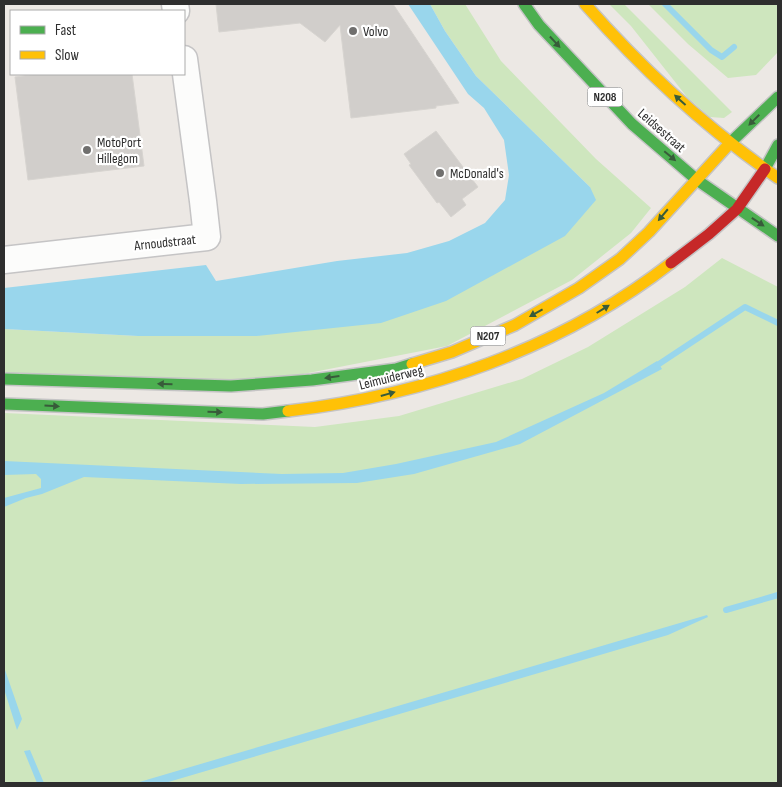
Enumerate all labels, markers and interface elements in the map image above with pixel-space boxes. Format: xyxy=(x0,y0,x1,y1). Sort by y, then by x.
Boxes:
legend xyxy=(10,10,185,75)
text: Fast xyxy=(55,21,77,40)
place label: Volvo xyxy=(363,23,389,40)
marker: Volvo xyxy=(347,25,359,37)
one-way arrow xyxy=(549,35,561,47)
text: Slow xyxy=(55,46,79,65)
road number: N208 xyxy=(588,88,622,106)
one-way arrow xyxy=(674,94,686,106)
street label: Leidsestraat xyxy=(634,105,689,156)
one-way arrow xyxy=(748,113,760,125)
place label: MotoPort Hillegom xyxy=(97,134,141,167)
marker: MotoPort Hillegom xyxy=(81,144,93,156)
one-way arrow xyxy=(663,150,675,162)
place label: McDonald's xyxy=(450,165,504,182)
marker: McDonald's xyxy=(434,167,446,179)
one-way arrow xyxy=(658,208,669,221)
one-way arrow xyxy=(751,218,764,227)
street label: Arnoudstraat xyxy=(132,231,197,254)
one-way arrow xyxy=(597,304,610,313)
one-way arrow xyxy=(528,309,543,317)
road number: N207 xyxy=(470,326,506,346)
street label: Leimuiderweg xyxy=(357,361,425,394)
one-way arrow xyxy=(324,374,340,382)
one-way arrow xyxy=(156,380,172,388)
one-way arrow xyxy=(381,390,396,398)
one-way arrow xyxy=(45,402,61,410)
one-way arrow xyxy=(207,409,223,417)

